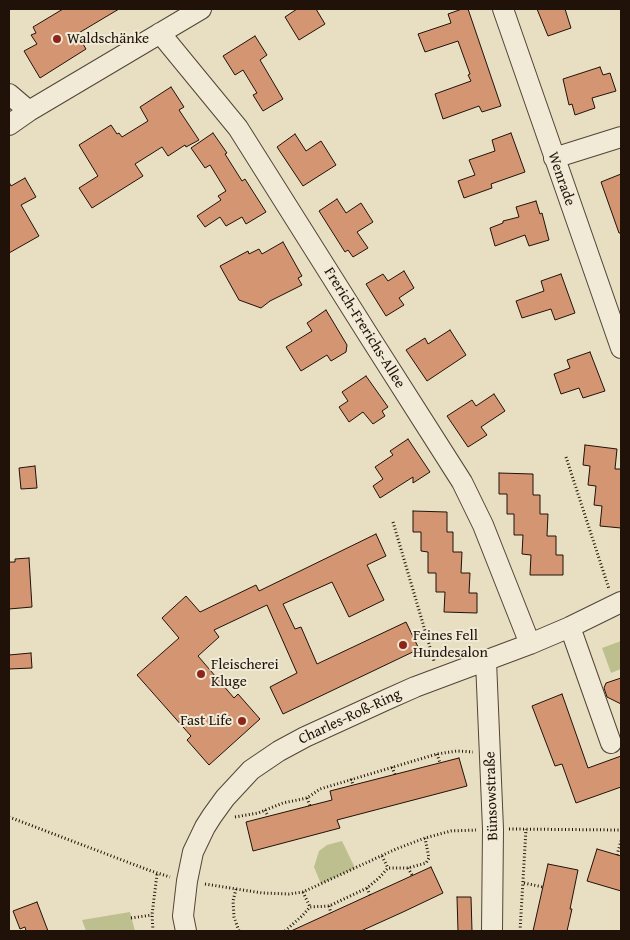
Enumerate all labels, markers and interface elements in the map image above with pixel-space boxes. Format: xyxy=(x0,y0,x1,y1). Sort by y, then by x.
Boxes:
place label: Waldschänke xyxy=(67,30,149,48)
marker: Waldschänke xyxy=(51,33,63,45)
street label: Wenrade xyxy=(543,150,579,208)
street label: Frerich-Frerichs-Allee xyxy=(320,264,408,392)
place label: Feines Fell Hundesalon xyxy=(413,627,488,662)
marker: Feines Fell Hundesalon xyxy=(397,639,409,651)
place label: Fleischerei Kluge xyxy=(211,656,279,691)
marker: Fleischerei Kluge xyxy=(195,668,207,680)
street label: Charles-Roß-Ring xyxy=(296,685,404,749)
place label: Fast Life xyxy=(180,712,232,730)
marker: Fast Life xyxy=(236,715,248,727)
street label: Bünsowstraße xyxy=(481,751,503,841)

